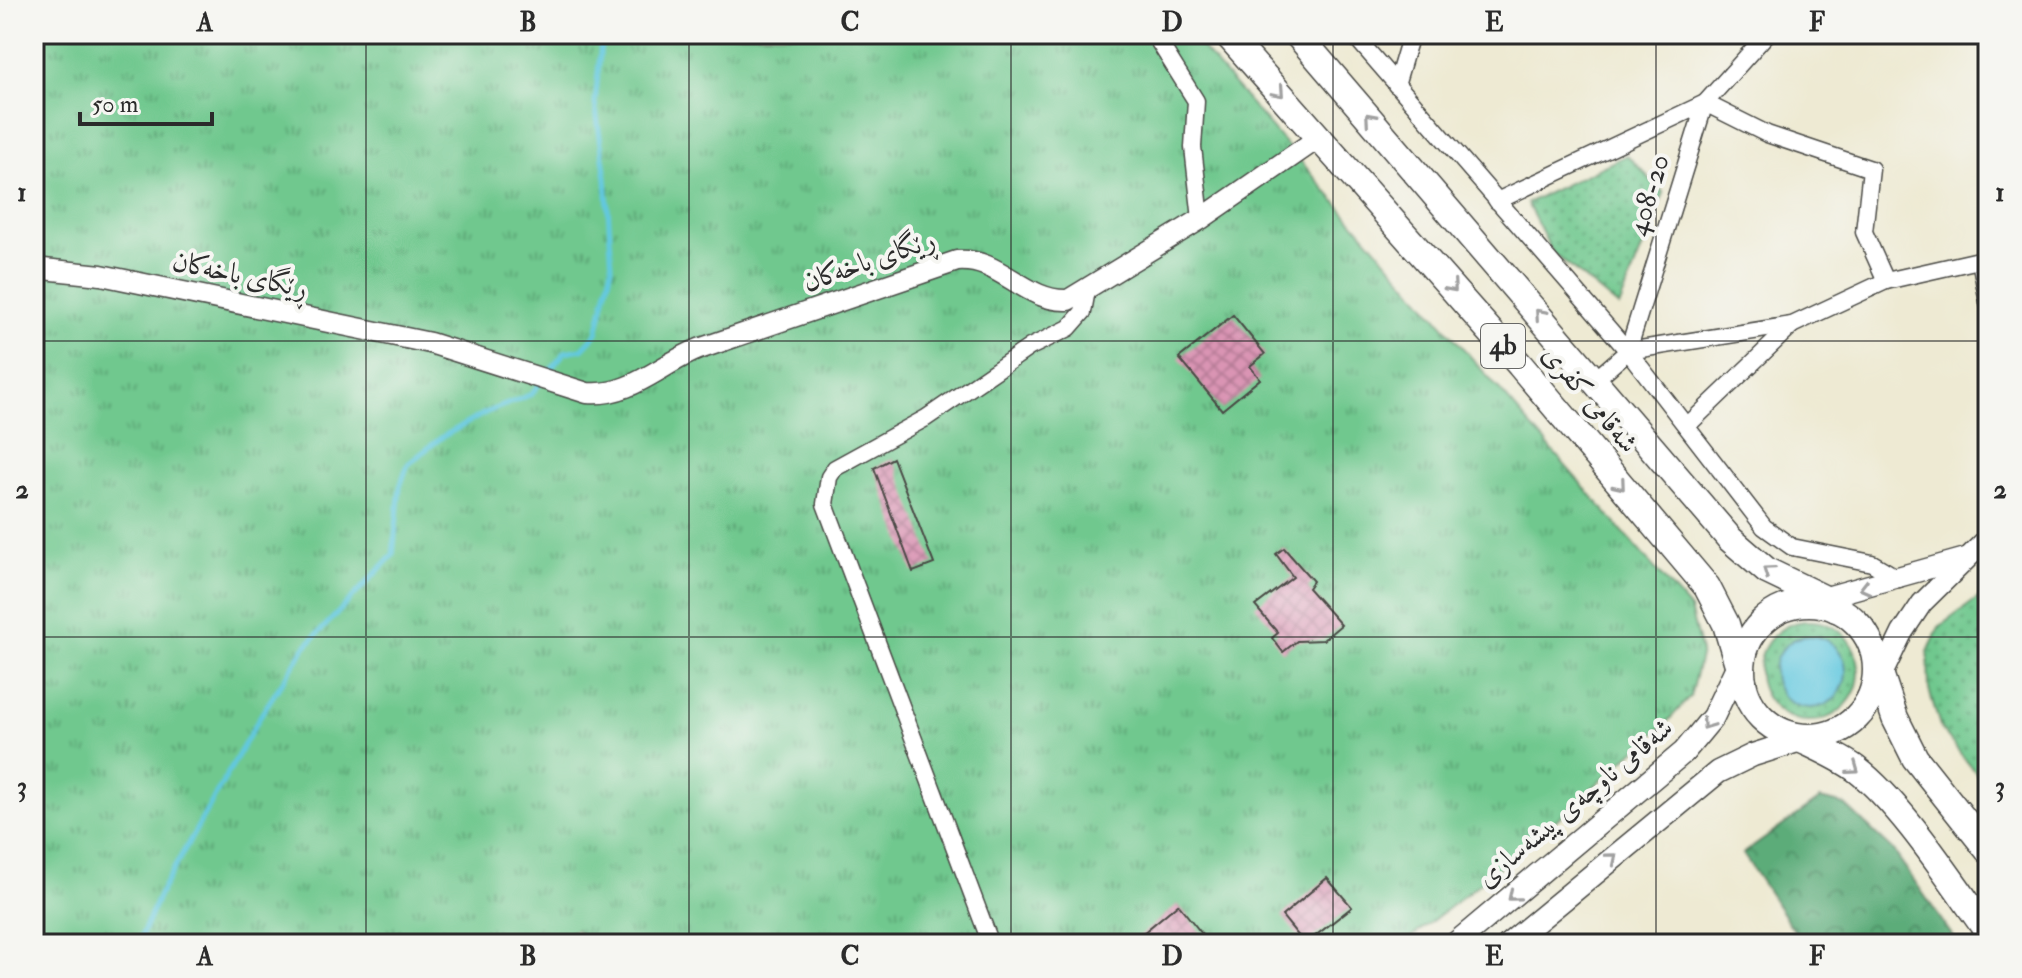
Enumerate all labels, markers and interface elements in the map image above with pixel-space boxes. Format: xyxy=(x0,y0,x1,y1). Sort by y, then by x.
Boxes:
text: A xyxy=(196,7,214,39)
text: B xyxy=(519,7,537,39)
text: C xyxy=(840,7,860,39)
text: D xyxy=(1161,7,1183,39)
text: E xyxy=(1485,7,1504,39)
text: F xyxy=(1809,7,1826,39)
scale bar xyxy=(80,76,212,126)
one-way arrow xyxy=(1270,83,1284,98)
text: 50 m xyxy=(92,89,139,120)
one-way arrow xyxy=(1365,113,1379,128)
street label: 408-20 xyxy=(1620,150,1678,240)
text: 1 xyxy=(17,177,27,209)
text: 1 xyxy=(1995,177,2005,209)
street label: ڕێگای باخەکان xyxy=(798,221,941,304)
street label: ڕێگای باخەکان xyxy=(168,243,311,310)
one-way arrow xyxy=(1442,277,1456,292)
one-way arrow xyxy=(1535,309,1550,324)
road number: 4b xyxy=(1481,324,1525,368)
street label: شەقامی کفری xyxy=(1534,337,1646,461)
text: 2 xyxy=(15,474,29,506)
text: 2 xyxy=(1993,474,2007,506)
one-way arrow xyxy=(1610,475,1625,490)
one-way arrow xyxy=(1763,566,1777,581)
one-way arrow xyxy=(1858,579,1872,596)
street label: شەقامی ناوچەی پیشەسازی xyxy=(1470,711,1681,896)
one-way arrow xyxy=(1702,716,1717,730)
one-way arrow xyxy=(1845,759,1860,774)
text: 3 xyxy=(17,771,27,803)
text: 3 xyxy=(1995,771,2005,803)
one-way arrow xyxy=(1602,853,1617,868)
one-way arrow xyxy=(1508,886,1522,901)
text: A xyxy=(196,941,214,973)
text: B xyxy=(519,941,537,973)
text: C xyxy=(840,941,860,973)
text: D xyxy=(1161,941,1183,973)
text: E xyxy=(1485,941,1504,973)
text: F xyxy=(1809,941,1826,973)

